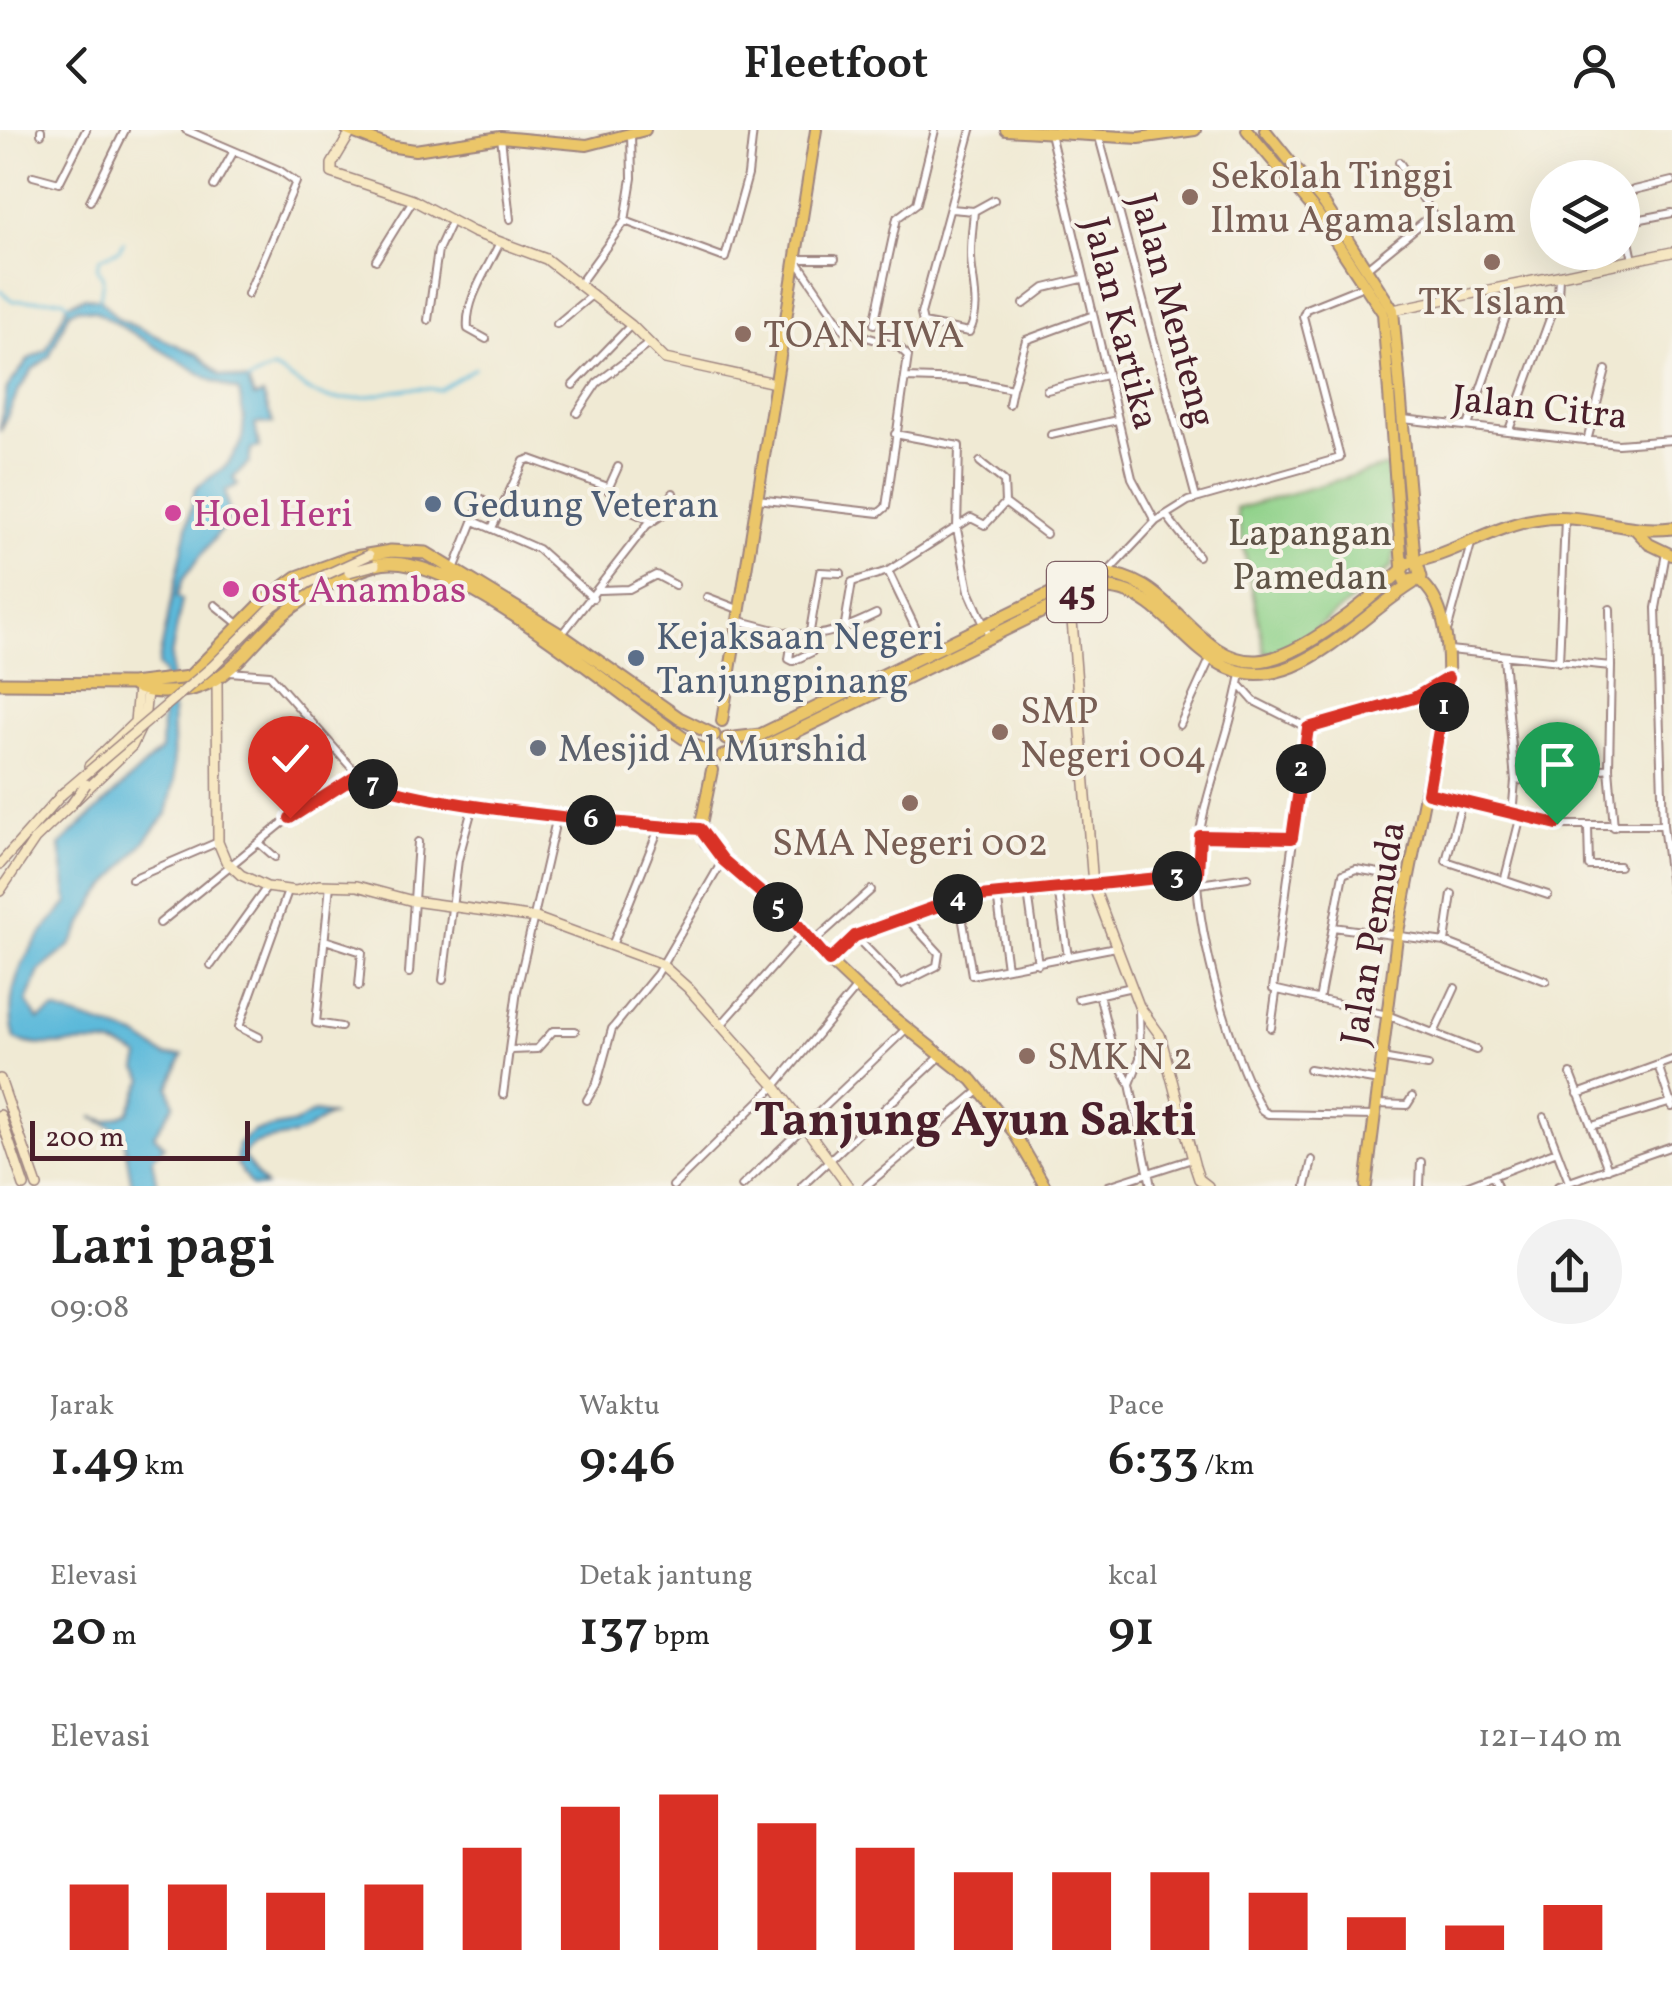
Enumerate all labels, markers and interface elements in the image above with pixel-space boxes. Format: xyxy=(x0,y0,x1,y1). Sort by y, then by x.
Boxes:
text: Fleetfoot xyxy=(743,34,929,97)
icon: back xyxy=(50,38,105,93)
icon: person xyxy=(1567,38,1622,93)
place label: Sekolah Tinggi Ilmu Agama Islam xyxy=(1210,152,1516,249)
map controls xyxy=(1530,160,1640,270)
button: layers xyxy=(1530,160,1640,270)
marker: Sekolah Tinggi Ilmu Agama Islam xyxy=(1179,186,1201,208)
street label: Jalan Menteng xyxy=(1114,188,1227,434)
street label: Jalan Kartika xyxy=(1067,212,1171,436)
marker: TK Islam xyxy=(1481,251,1503,273)
place label: TK Islam xyxy=(1418,278,1566,331)
place label: TOAN HWA xyxy=(763,311,964,364)
marker: TOAN HWA xyxy=(732,323,754,345)
street label: Jalan Citra xyxy=(1449,374,1630,445)
place label: Gedung Veteran xyxy=(453,481,719,534)
place label: Hoel Heri xyxy=(193,490,353,543)
marker: Gedung Veteran xyxy=(422,493,444,515)
marker: Hoel Heri xyxy=(162,502,184,524)
park label: Lapangan Pamedan xyxy=(1228,509,1392,606)
road number: 45 xyxy=(1047,562,1107,622)
place label: ost Anambas xyxy=(251,566,466,619)
marker: ost Anambas xyxy=(220,578,242,600)
place label: Kejaksaan Negeri Tanjungpinang xyxy=(656,613,944,710)
marker: Kejaksaan Negeri Tanjungpinang xyxy=(625,647,647,669)
pin: 1 xyxy=(1419,682,1469,732)
place label: SMP Negeri 004 xyxy=(1020,687,1207,784)
text: 1 xyxy=(1438,687,1450,726)
pin xyxy=(248,716,333,819)
marker: SMP Negeri 004 xyxy=(989,721,1011,743)
pin xyxy=(1515,722,1600,825)
place label: Mesjid Al Murshid xyxy=(558,725,868,778)
icon: check xyxy=(263,731,318,786)
marker: Mesjid Al Murshid xyxy=(527,737,549,759)
icon: arrive xyxy=(1530,737,1585,792)
pin: 2 xyxy=(1276,744,1326,794)
text: 2 xyxy=(1294,749,1308,788)
pin: 7 xyxy=(348,759,398,809)
text: 7 xyxy=(366,764,380,803)
marker: SMA Negeri 002 xyxy=(899,792,921,814)
pin: 6 xyxy=(566,795,616,845)
text: 6 xyxy=(583,800,599,839)
street label: Jalan Pemuda xyxy=(1330,817,1421,1050)
place label: SMA Negeri 002 xyxy=(772,819,1048,872)
pin: 3 xyxy=(1152,851,1202,901)
text: 3 xyxy=(1170,856,1184,895)
pin: 4 xyxy=(933,874,983,924)
text: 4 xyxy=(950,879,966,918)
pin: 5 xyxy=(753,882,803,932)
text: 5 xyxy=(771,887,785,926)
place label: SMK N 2 xyxy=(1047,1033,1193,1086)
marker: SMK N 2 xyxy=(1016,1045,1038,1067)
district label: Tanjung Ayun Sakti xyxy=(753,1089,1197,1156)
scale bar xyxy=(30,1116,250,1160)
text: 200 m xyxy=(45,1119,124,1158)
text: Lari pagi xyxy=(50,1211,276,1287)
button: share xyxy=(1517,1219,1622,1324)
text: 09:08 xyxy=(50,1287,129,1331)
text: Jarak xyxy=(50,1387,114,1426)
text: Waktu xyxy=(579,1387,660,1426)
text: Pace xyxy=(1108,1387,1164,1426)
text: 1.49 xyxy=(50,1426,139,1496)
text: 9:46 xyxy=(579,1426,676,1496)
text: 6:33 xyxy=(1108,1426,1199,1496)
text: km xyxy=(139,1447,185,1486)
text: /km xyxy=(1199,1447,1255,1486)
text: Elevasi xyxy=(50,1557,137,1596)
text: Detak jantung xyxy=(579,1557,753,1596)
text: kcal xyxy=(1108,1557,1158,1596)
text: 20 xyxy=(50,1596,106,1666)
text: 137 xyxy=(579,1596,648,1666)
text: 91 xyxy=(1108,1596,1155,1666)
text: m xyxy=(106,1617,137,1656)
text: bpm xyxy=(648,1617,710,1656)
text: Elevasi xyxy=(50,1716,150,1760)
text: 121–140 m xyxy=(1478,1716,1622,1760)

